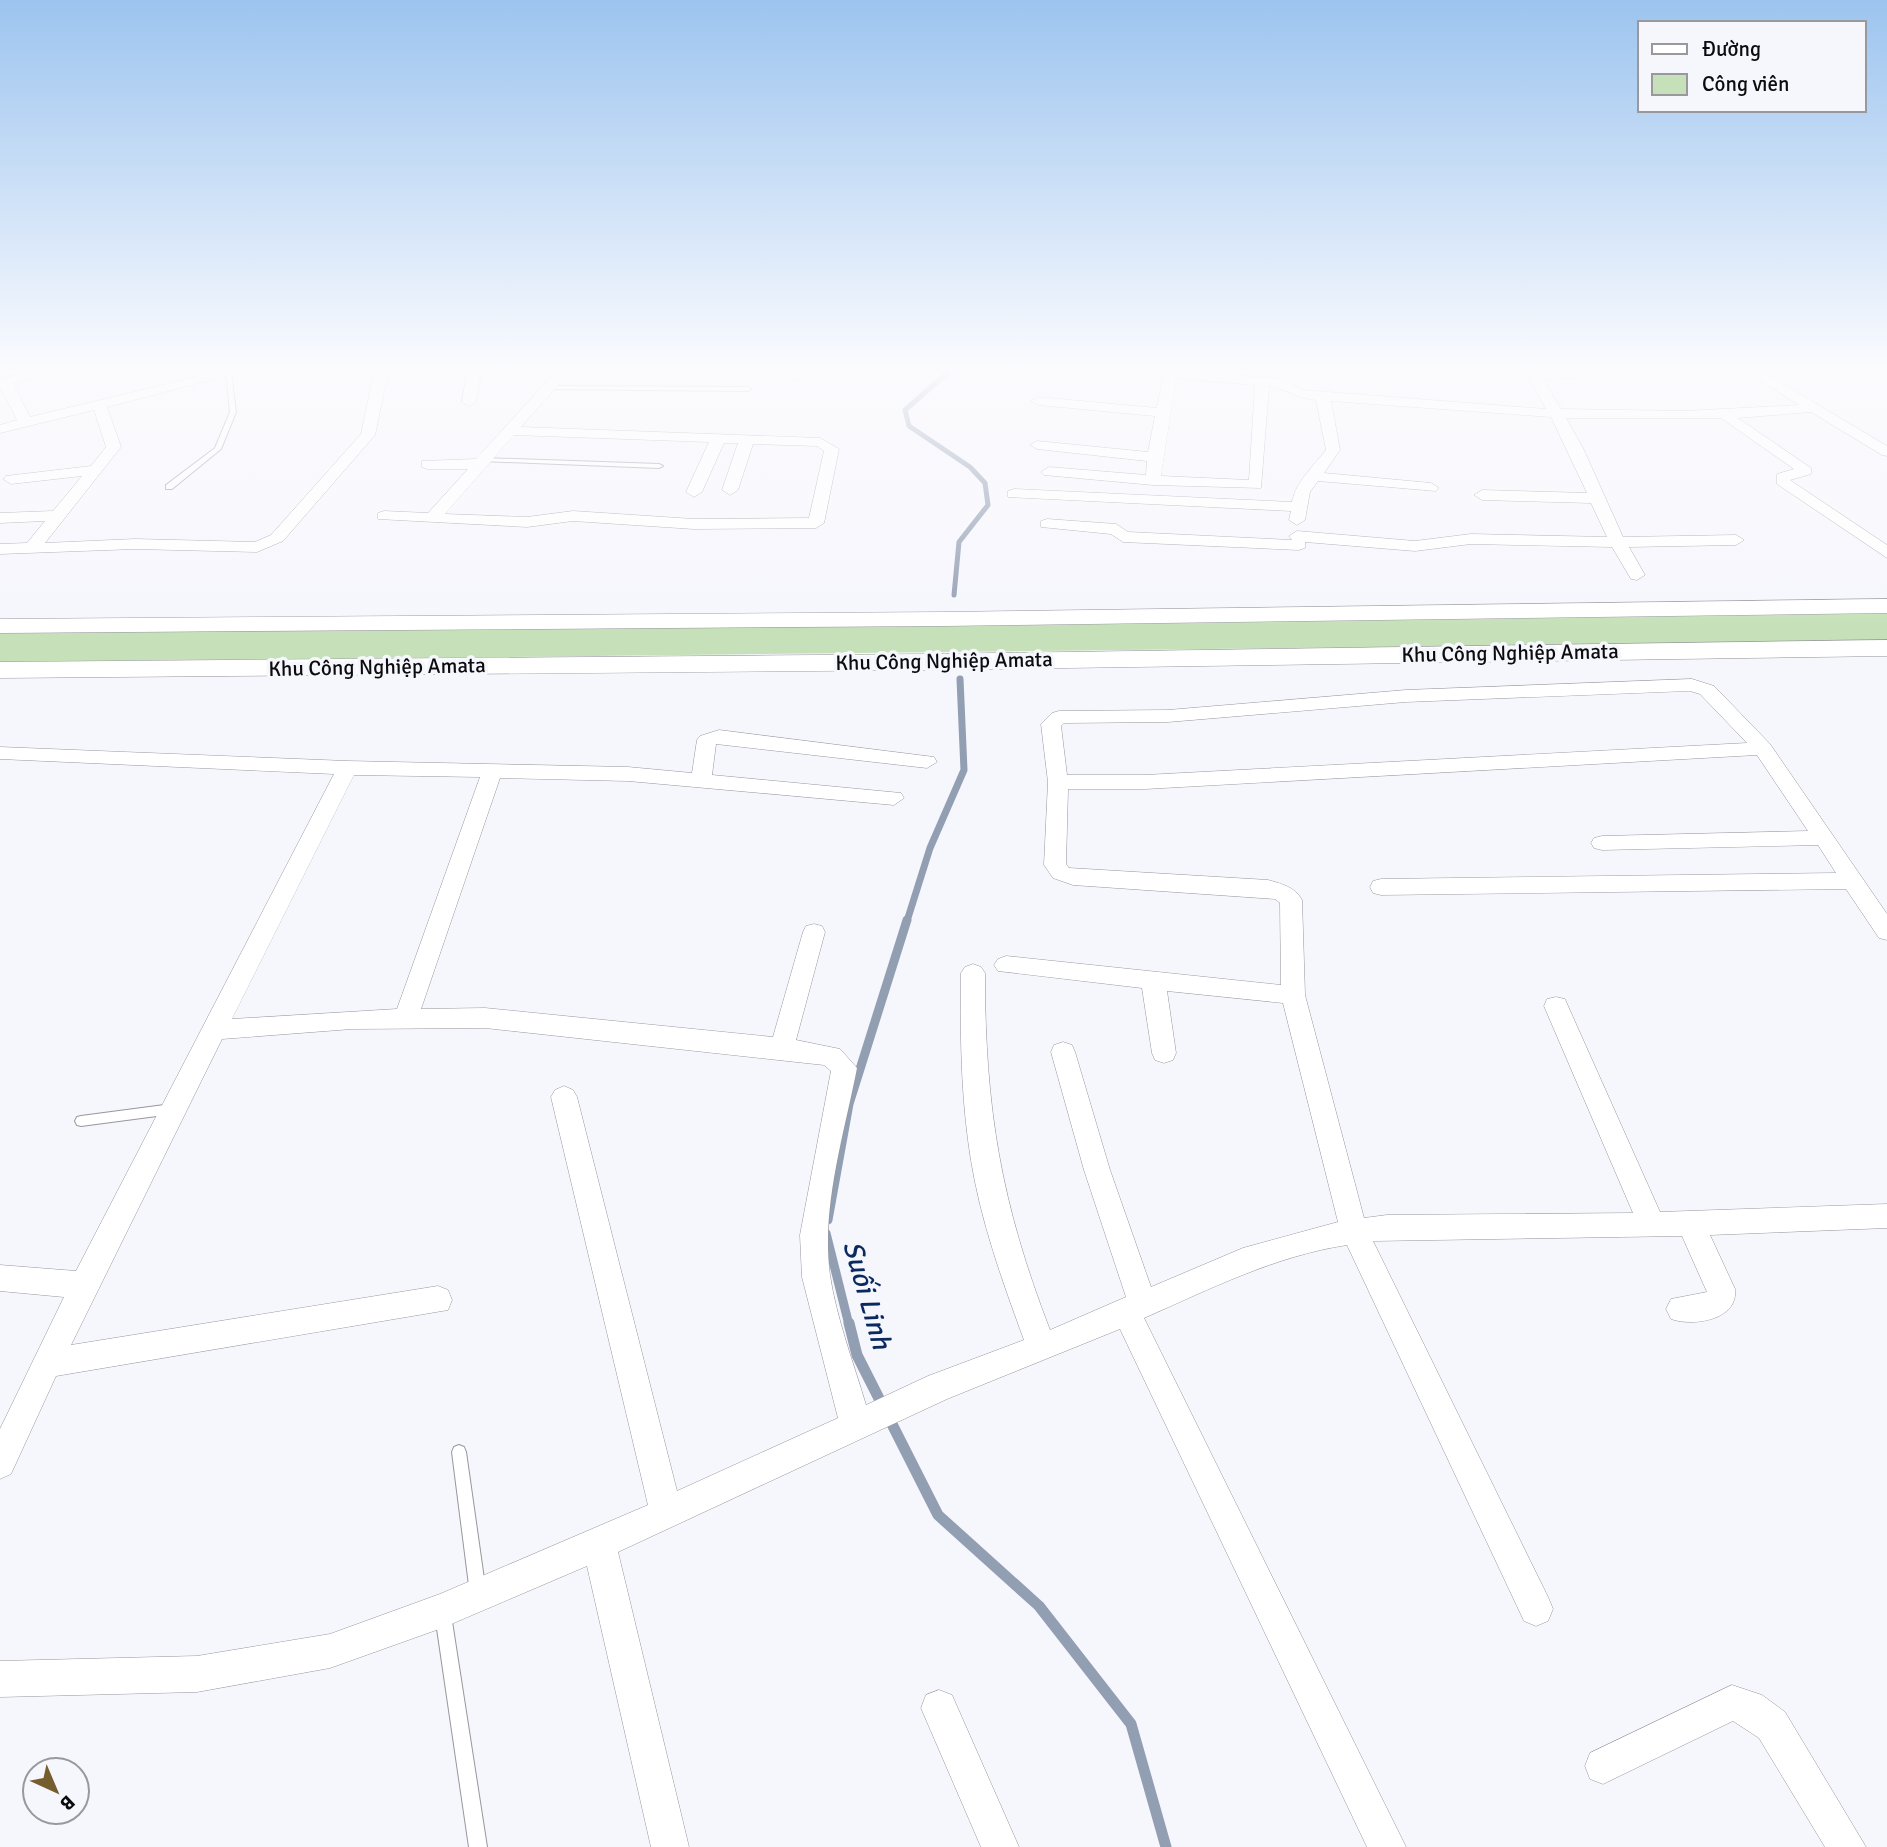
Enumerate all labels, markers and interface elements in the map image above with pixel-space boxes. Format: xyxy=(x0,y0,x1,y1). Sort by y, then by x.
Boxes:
legend xyxy=(1638,21,1866,112)
text: Đường xyxy=(1702,36,1761,62)
text: Công viên xyxy=(1702,71,1790,97)
street label: Khu Công Nghiệp Amata xyxy=(1401,638,1619,668)
street label: Khu Công Nghiệp Amata xyxy=(835,646,1053,676)
street label: Khu Công Nghiệp Amata xyxy=(268,652,486,682)
water label: Suối Linh xyxy=(835,1237,899,1354)
north arrow xyxy=(21,1756,91,1826)
text: B xyxy=(54,1790,80,1815)

